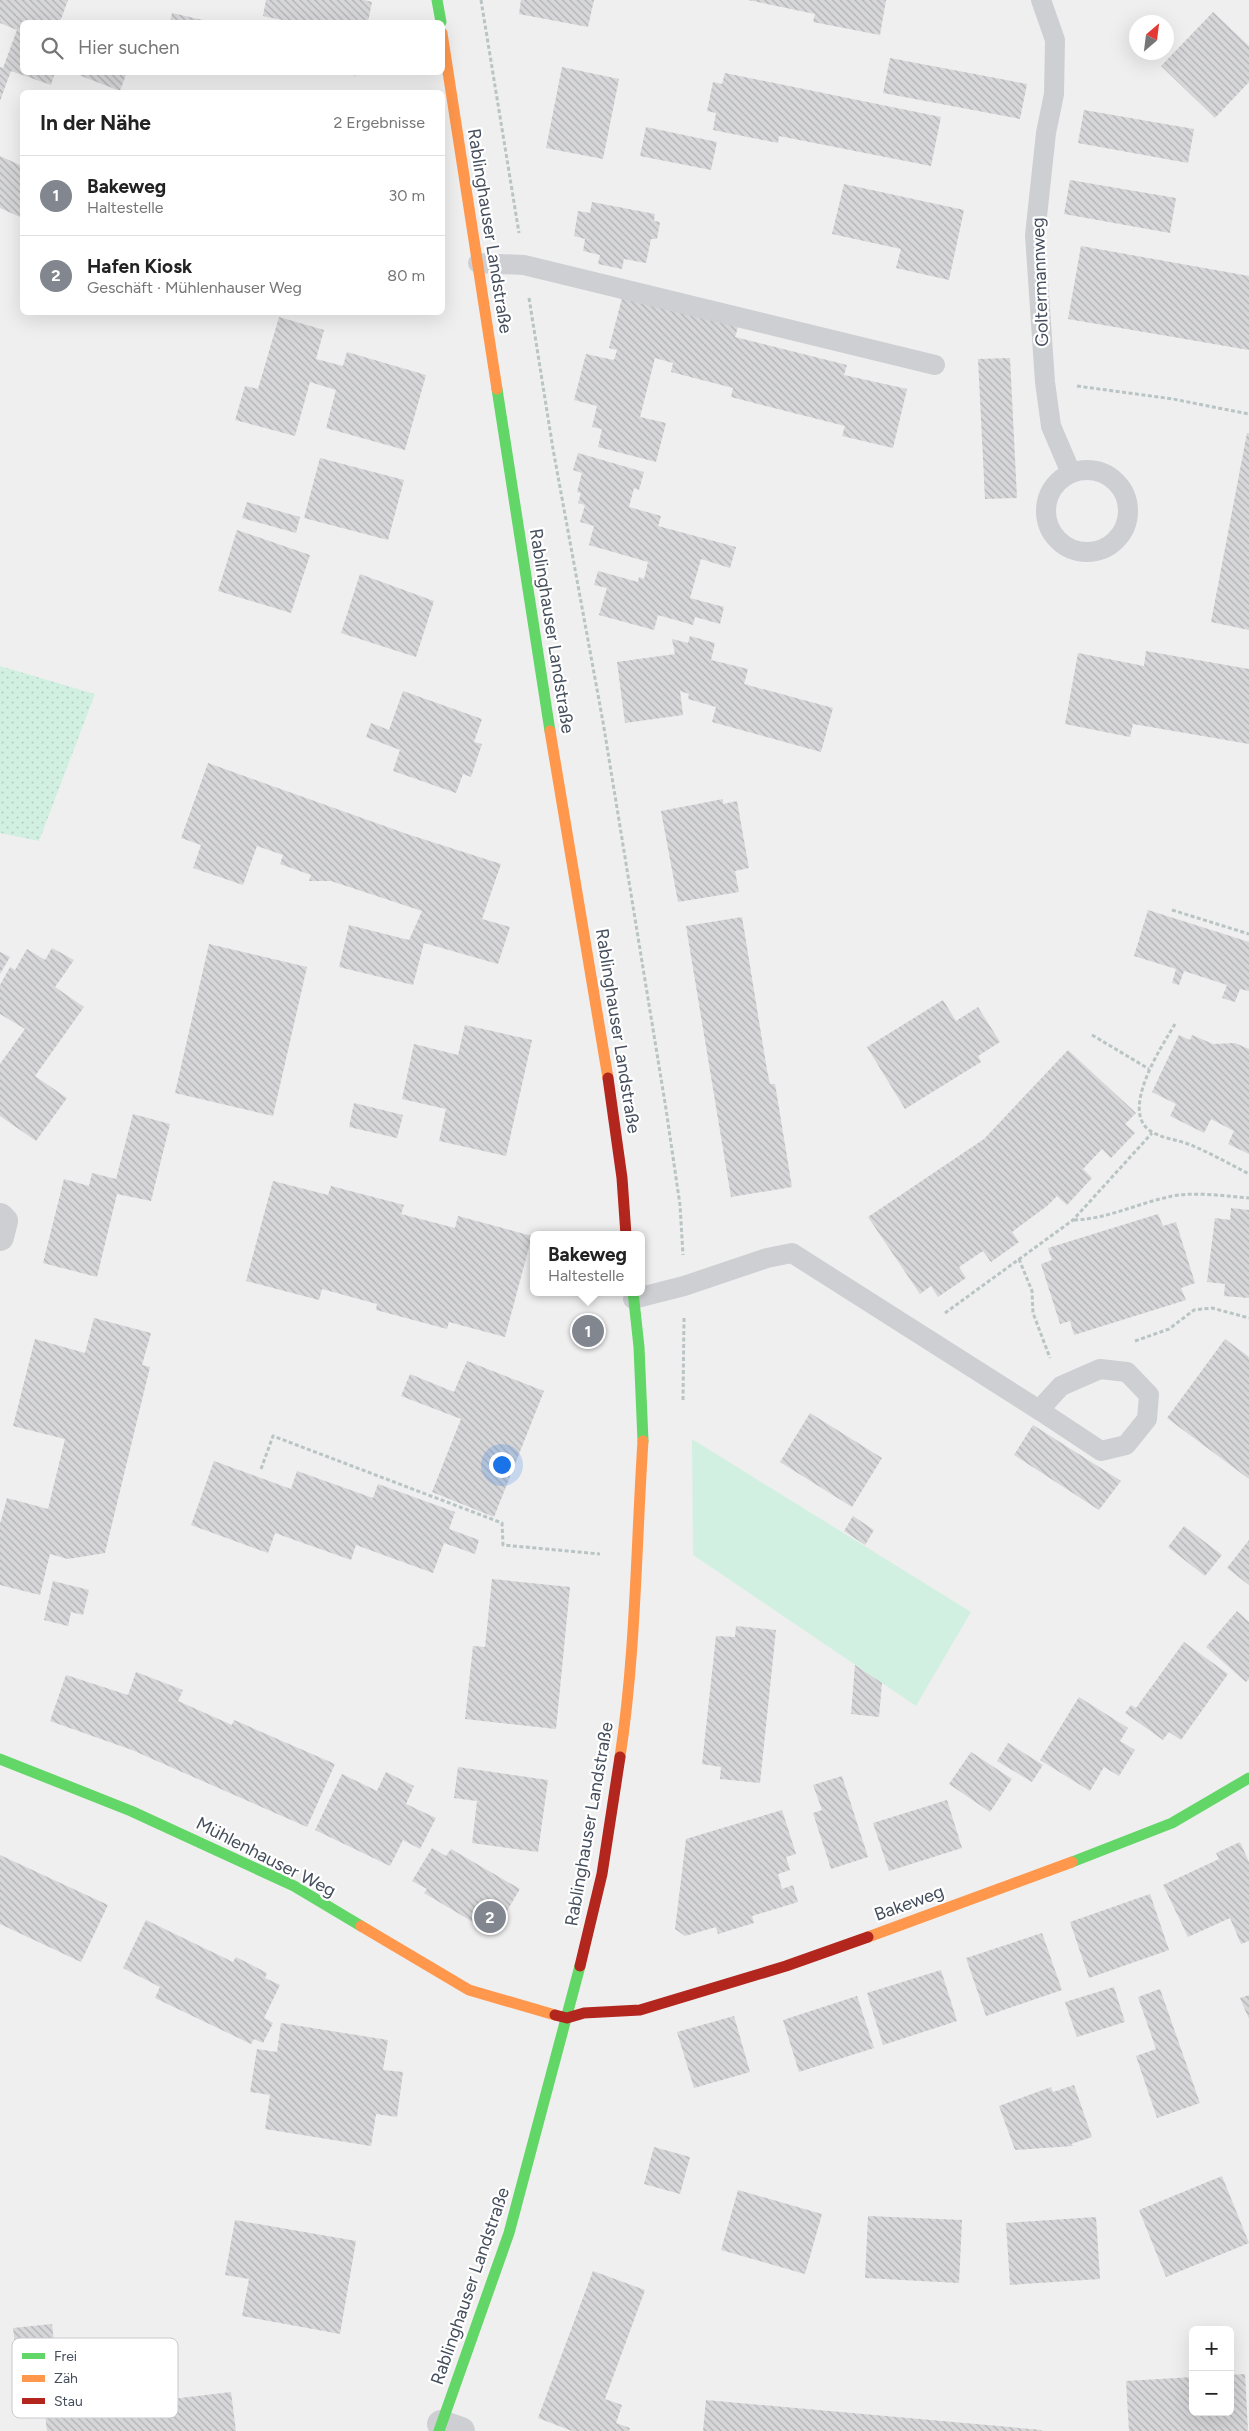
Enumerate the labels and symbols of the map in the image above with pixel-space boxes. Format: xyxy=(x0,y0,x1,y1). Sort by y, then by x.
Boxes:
north arrow xyxy=(1129,15,1174,60)
street label: Rablinghauser Landstraße xyxy=(463,127,517,335)
street label: Goltermannweg xyxy=(1027,217,1053,347)
street label: Rablinghauser Landstraße xyxy=(525,527,579,735)
street label: Rablinghauser Landstraße xyxy=(591,927,645,1135)
pin: 1 xyxy=(572,1312,604,1350)
your location xyxy=(489,1452,515,1478)
street label: Rablinghauser Landstraße xyxy=(560,1720,618,1928)
street label: Mühlenhauser Weg xyxy=(192,1812,340,1902)
street label: Bakeweg xyxy=(871,1880,947,1926)
pin: 2 xyxy=(474,1898,506,1936)
street label: Rablinghauser Landstraße xyxy=(426,2184,514,2388)
legend xyxy=(12,2338,178,2418)
text: Frei xyxy=(54,2348,77,2365)
text: Zäh xyxy=(54,2370,78,2387)
text: Stau xyxy=(54,2393,83,2410)

